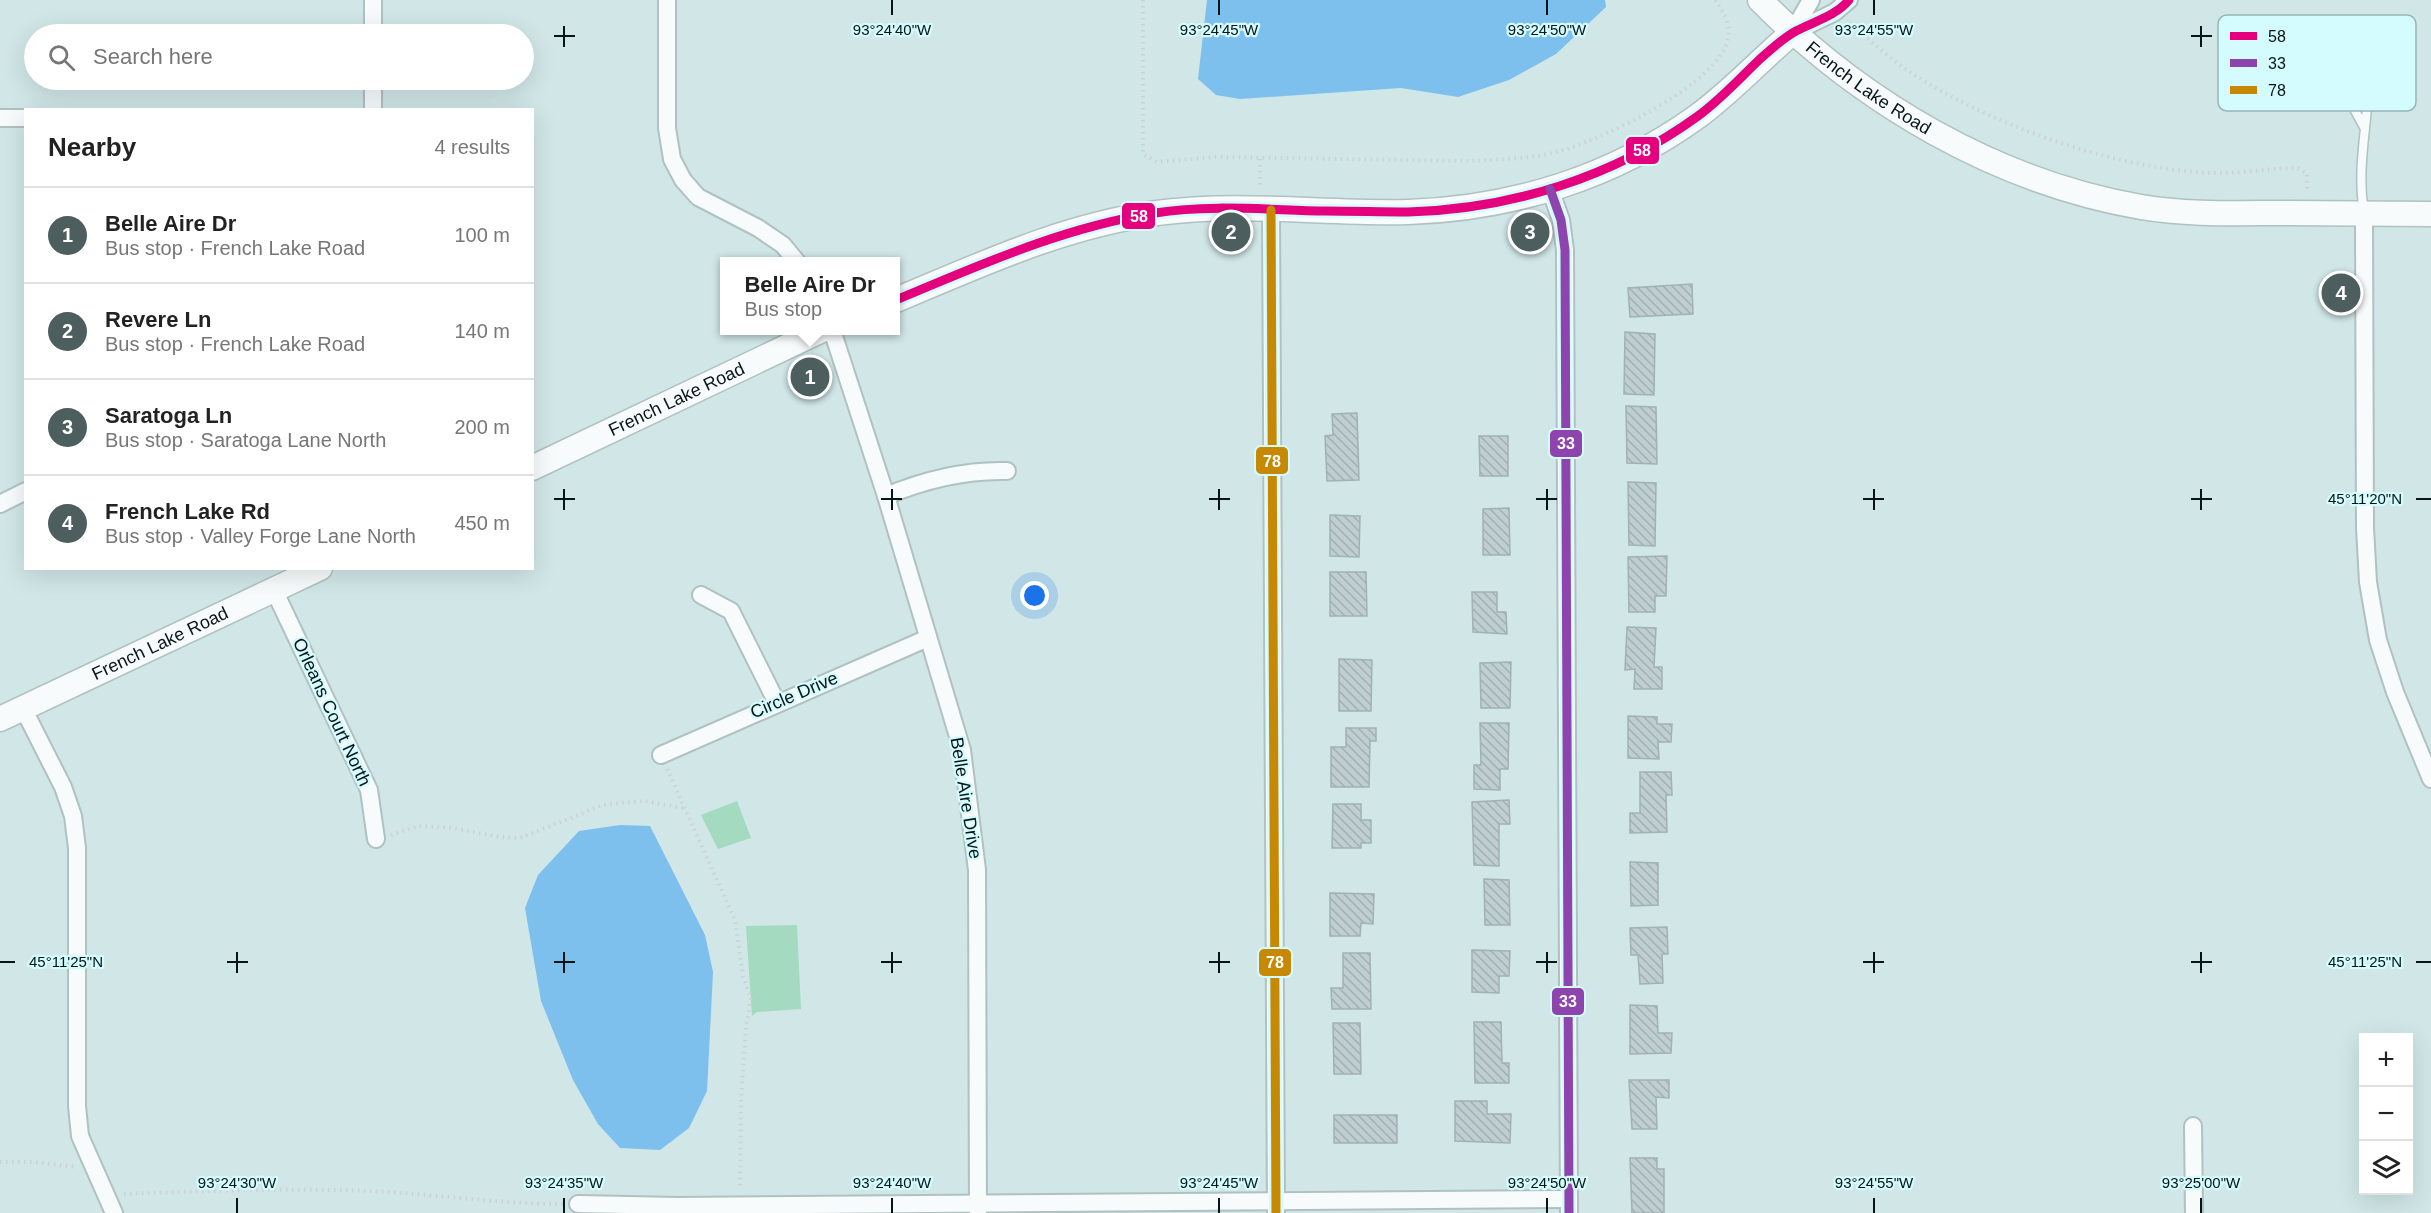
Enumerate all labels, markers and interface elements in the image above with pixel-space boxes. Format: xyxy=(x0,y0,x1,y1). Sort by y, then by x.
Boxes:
legend xyxy=(2218,15,2416,111)
text: 93°24'40"W xyxy=(853,21,932,38)
text: 93°24'45"W xyxy=(1180,21,1259,38)
text: 93°24'50"W xyxy=(1508,21,1587,38)
text: 93°24'55"W xyxy=(1835,21,1914,38)
search box xyxy=(24,24,534,90)
text: 58 xyxy=(2268,28,2286,45)
street label: French Lake Road xyxy=(1802,37,1934,138)
icon: search xyxy=(45,41,78,74)
text: Search here xyxy=(93,44,213,69)
text: 33 xyxy=(2268,55,2286,72)
text: 78 xyxy=(2268,82,2286,99)
text: Nearby xyxy=(48,132,136,162)
text: 4 results xyxy=(434,136,510,158)
line badge: 58 xyxy=(1625,136,1660,165)
text: 58 xyxy=(1633,142,1651,159)
line badge: 58 xyxy=(1121,202,1156,230)
text: 58 xyxy=(1130,208,1148,225)
pin: 2 xyxy=(1212,210,1250,254)
pin: 3 xyxy=(1510,210,1550,254)
text: Belle Aire Dr xyxy=(105,211,236,236)
text: 1 xyxy=(62,224,73,246)
text: 100 m xyxy=(454,224,510,246)
text: Bus stop · French Lake Road xyxy=(105,237,365,259)
popup xyxy=(720,257,900,335)
pin: 4 xyxy=(2322,270,2360,316)
text: Belle Aire Dr xyxy=(744,272,876,297)
text: Bus stop xyxy=(744,298,822,320)
text: Revere Ln xyxy=(105,307,211,332)
text: 2 xyxy=(62,320,73,342)
text: 140 m xyxy=(454,320,510,342)
text: Bus stop · French Lake Road xyxy=(105,333,365,355)
pin: 1 xyxy=(790,354,830,400)
street label: French Lake Road xyxy=(605,358,748,440)
text: Saratoga Ln xyxy=(105,403,232,428)
text: 3 xyxy=(62,416,73,438)
text: 200 m xyxy=(454,416,510,438)
text: Bus stop · Saratoga Lane North xyxy=(105,429,386,451)
line badge: 33 xyxy=(1549,429,1583,458)
text: 33 xyxy=(1557,435,1575,452)
line badge: 78 xyxy=(1255,446,1289,475)
text: 78 xyxy=(1263,453,1281,470)
text: 45°11'20"N xyxy=(2328,490,2402,507)
text: French Lake Rd xyxy=(105,499,270,524)
text: 4 xyxy=(62,512,73,534)
text: 450 m xyxy=(454,512,510,534)
text: Bus stop · Valley Forge Lane North xyxy=(105,525,416,547)
your location xyxy=(1020,581,1049,610)
street label: French Lake Road xyxy=(89,603,231,684)
street label: Orleans Court North xyxy=(289,635,375,789)
street label: Circle Drive xyxy=(747,668,841,722)
street label: Belle Aire Drive xyxy=(946,736,986,860)
line badge: 78 xyxy=(1258,948,1292,977)
text: 45°11'25"N xyxy=(29,953,103,970)
text: 45°11'25"N xyxy=(2328,953,2402,970)
text: 78 xyxy=(1266,954,1284,971)
line badge: 33 xyxy=(1551,987,1585,1016)
text: 33 xyxy=(1559,993,1577,1010)
map controls xyxy=(2359,1033,2413,1195)
button: + xyxy=(2359,1033,2413,1087)
button: − xyxy=(2359,1087,2413,1141)
button: layers xyxy=(2359,1141,2413,1195)
text: 93°24'30"W xyxy=(198,1174,277,1191)
text: 93°24'35"W xyxy=(525,1174,604,1191)
text: 93°24'40"W xyxy=(853,1174,932,1191)
text: 93°24'45"W xyxy=(1180,1174,1259,1191)
text: 93°24'50"W xyxy=(1508,1174,1587,1191)
text: 93°24'55"W xyxy=(1835,1174,1914,1191)
text: 93°25'00"W xyxy=(2162,1174,2241,1191)

